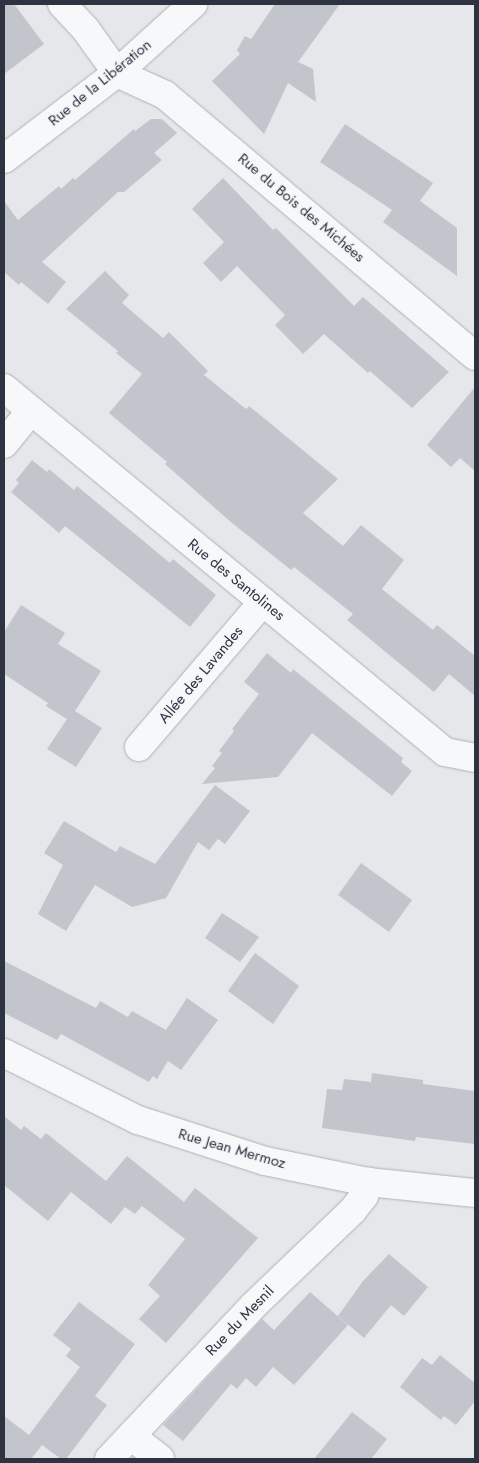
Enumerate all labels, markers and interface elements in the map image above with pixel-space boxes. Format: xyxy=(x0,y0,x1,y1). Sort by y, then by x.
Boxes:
street label: Rue de la Libération xyxy=(45,36,155,130)
street label: Rue du Bois des Michées xyxy=(234,150,368,266)
street label: Rue des Santolines xyxy=(184,535,288,625)
street label: Allée des Lavandes xyxy=(155,623,247,727)
street label: Rue Jean Mermoz xyxy=(176,1125,288,1173)
street label: Rue du Mesnil xyxy=(202,1282,278,1360)

